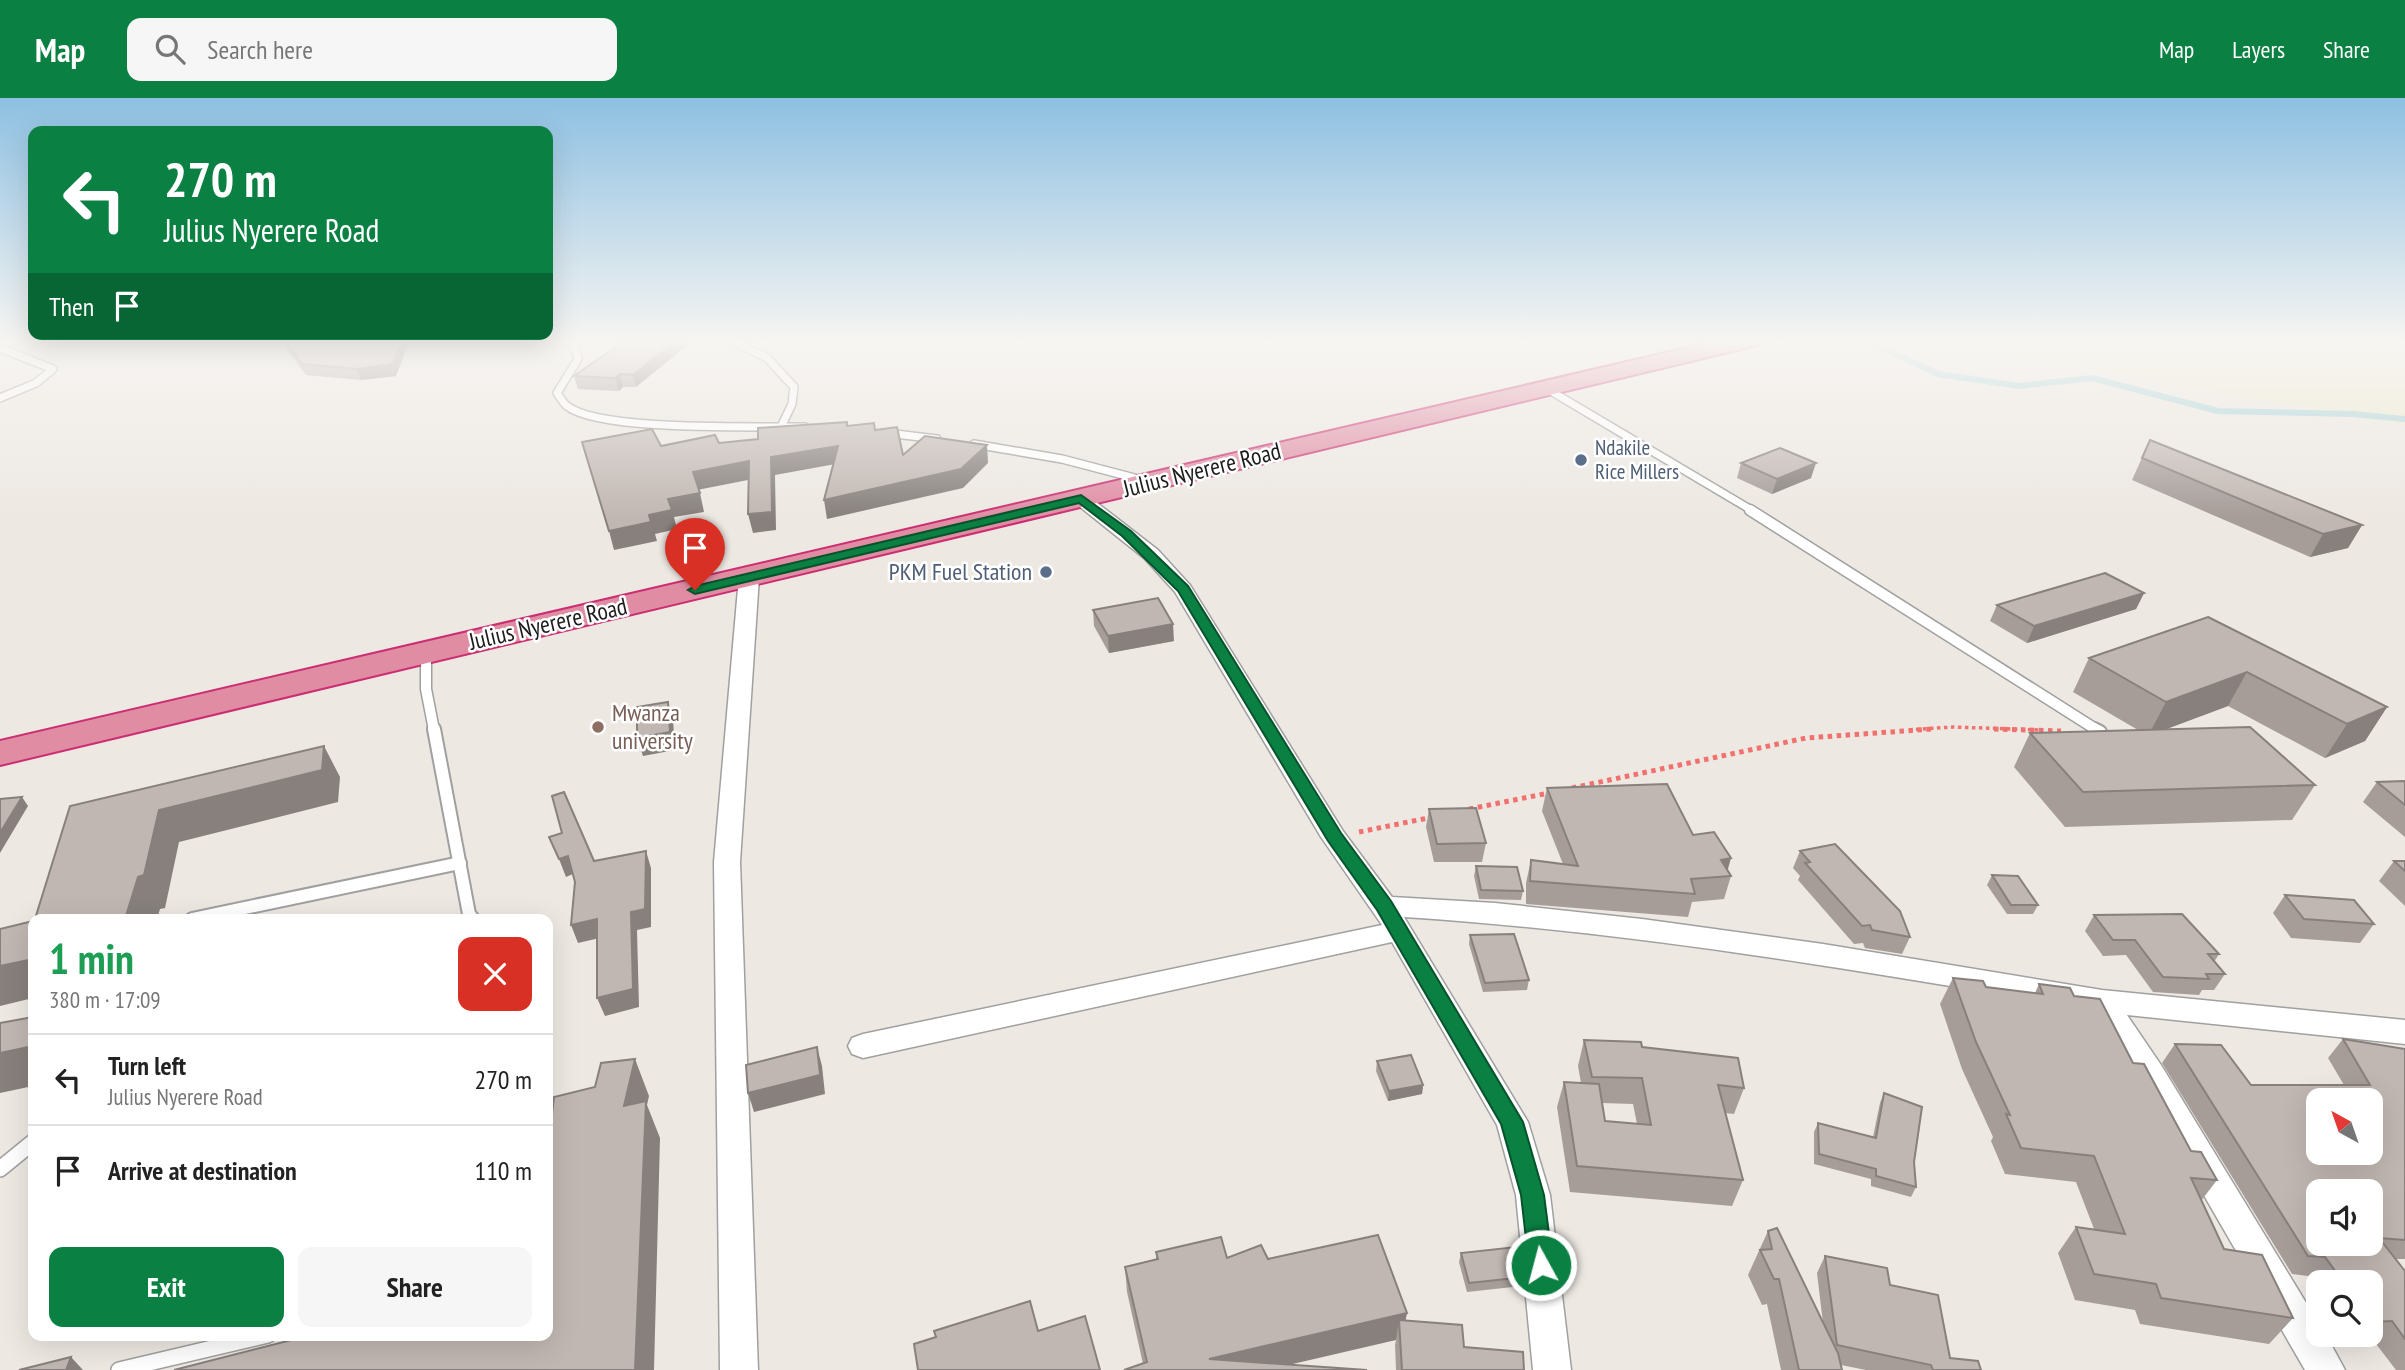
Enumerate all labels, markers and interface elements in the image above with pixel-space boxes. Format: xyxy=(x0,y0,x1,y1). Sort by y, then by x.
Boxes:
search box xyxy=(127,18,617,81)
text: Map xyxy=(35,28,85,71)
icon: search xyxy=(151,30,189,68)
text: Search here xyxy=(207,33,313,66)
text: Map xyxy=(2159,34,2194,65)
text: Layers xyxy=(2232,34,2285,65)
text: Share xyxy=(2323,34,2370,65)
text: 270 m xyxy=(164,147,277,211)
icon: left xyxy=(49,154,140,245)
text: Julius Nyerere Road xyxy=(164,209,379,251)
icon: arrive xyxy=(108,287,146,325)
text: Then xyxy=(49,290,94,323)
place label: Ndakile Rice Millers xyxy=(1595,434,1679,485)
street label: Julius Nyerere Road xyxy=(1119,435,1284,504)
marker: Ndakile Rice Millers xyxy=(1573,452,1589,468)
pin xyxy=(665,518,725,590)
icon: arrive xyxy=(676,529,714,567)
place label: PKM Fuel Station xyxy=(889,556,1032,587)
marker: PKM Fuel Station xyxy=(1038,564,1054,580)
street label: Julius Nyerere Road xyxy=(465,590,630,657)
place label: Mwanza university xyxy=(612,697,693,756)
marker: Mwanza university xyxy=(590,719,606,735)
text: 1 min xyxy=(49,931,134,986)
button: close xyxy=(458,937,532,1011)
text: 380 m · 17:09 xyxy=(49,985,161,1014)
text: Turn left xyxy=(108,1049,186,1082)
icon: left xyxy=(49,1061,87,1099)
text: 270 m xyxy=(474,1063,532,1096)
text: Julius Nyerere Road xyxy=(108,1082,263,1111)
north arrow xyxy=(2306,1088,2384,1166)
map controls xyxy=(2306,1088,2383,1347)
icon: arrive xyxy=(49,1152,87,1190)
text: Arrive at destination xyxy=(108,1154,297,1187)
text: 110 m xyxy=(474,1154,532,1187)
button: sound xyxy=(2306,1179,2383,1256)
position arrow xyxy=(1504,1228,1578,1302)
button: Exit xyxy=(49,1247,284,1327)
button: Share xyxy=(298,1247,532,1327)
button: search xyxy=(2306,1270,2383,1347)

